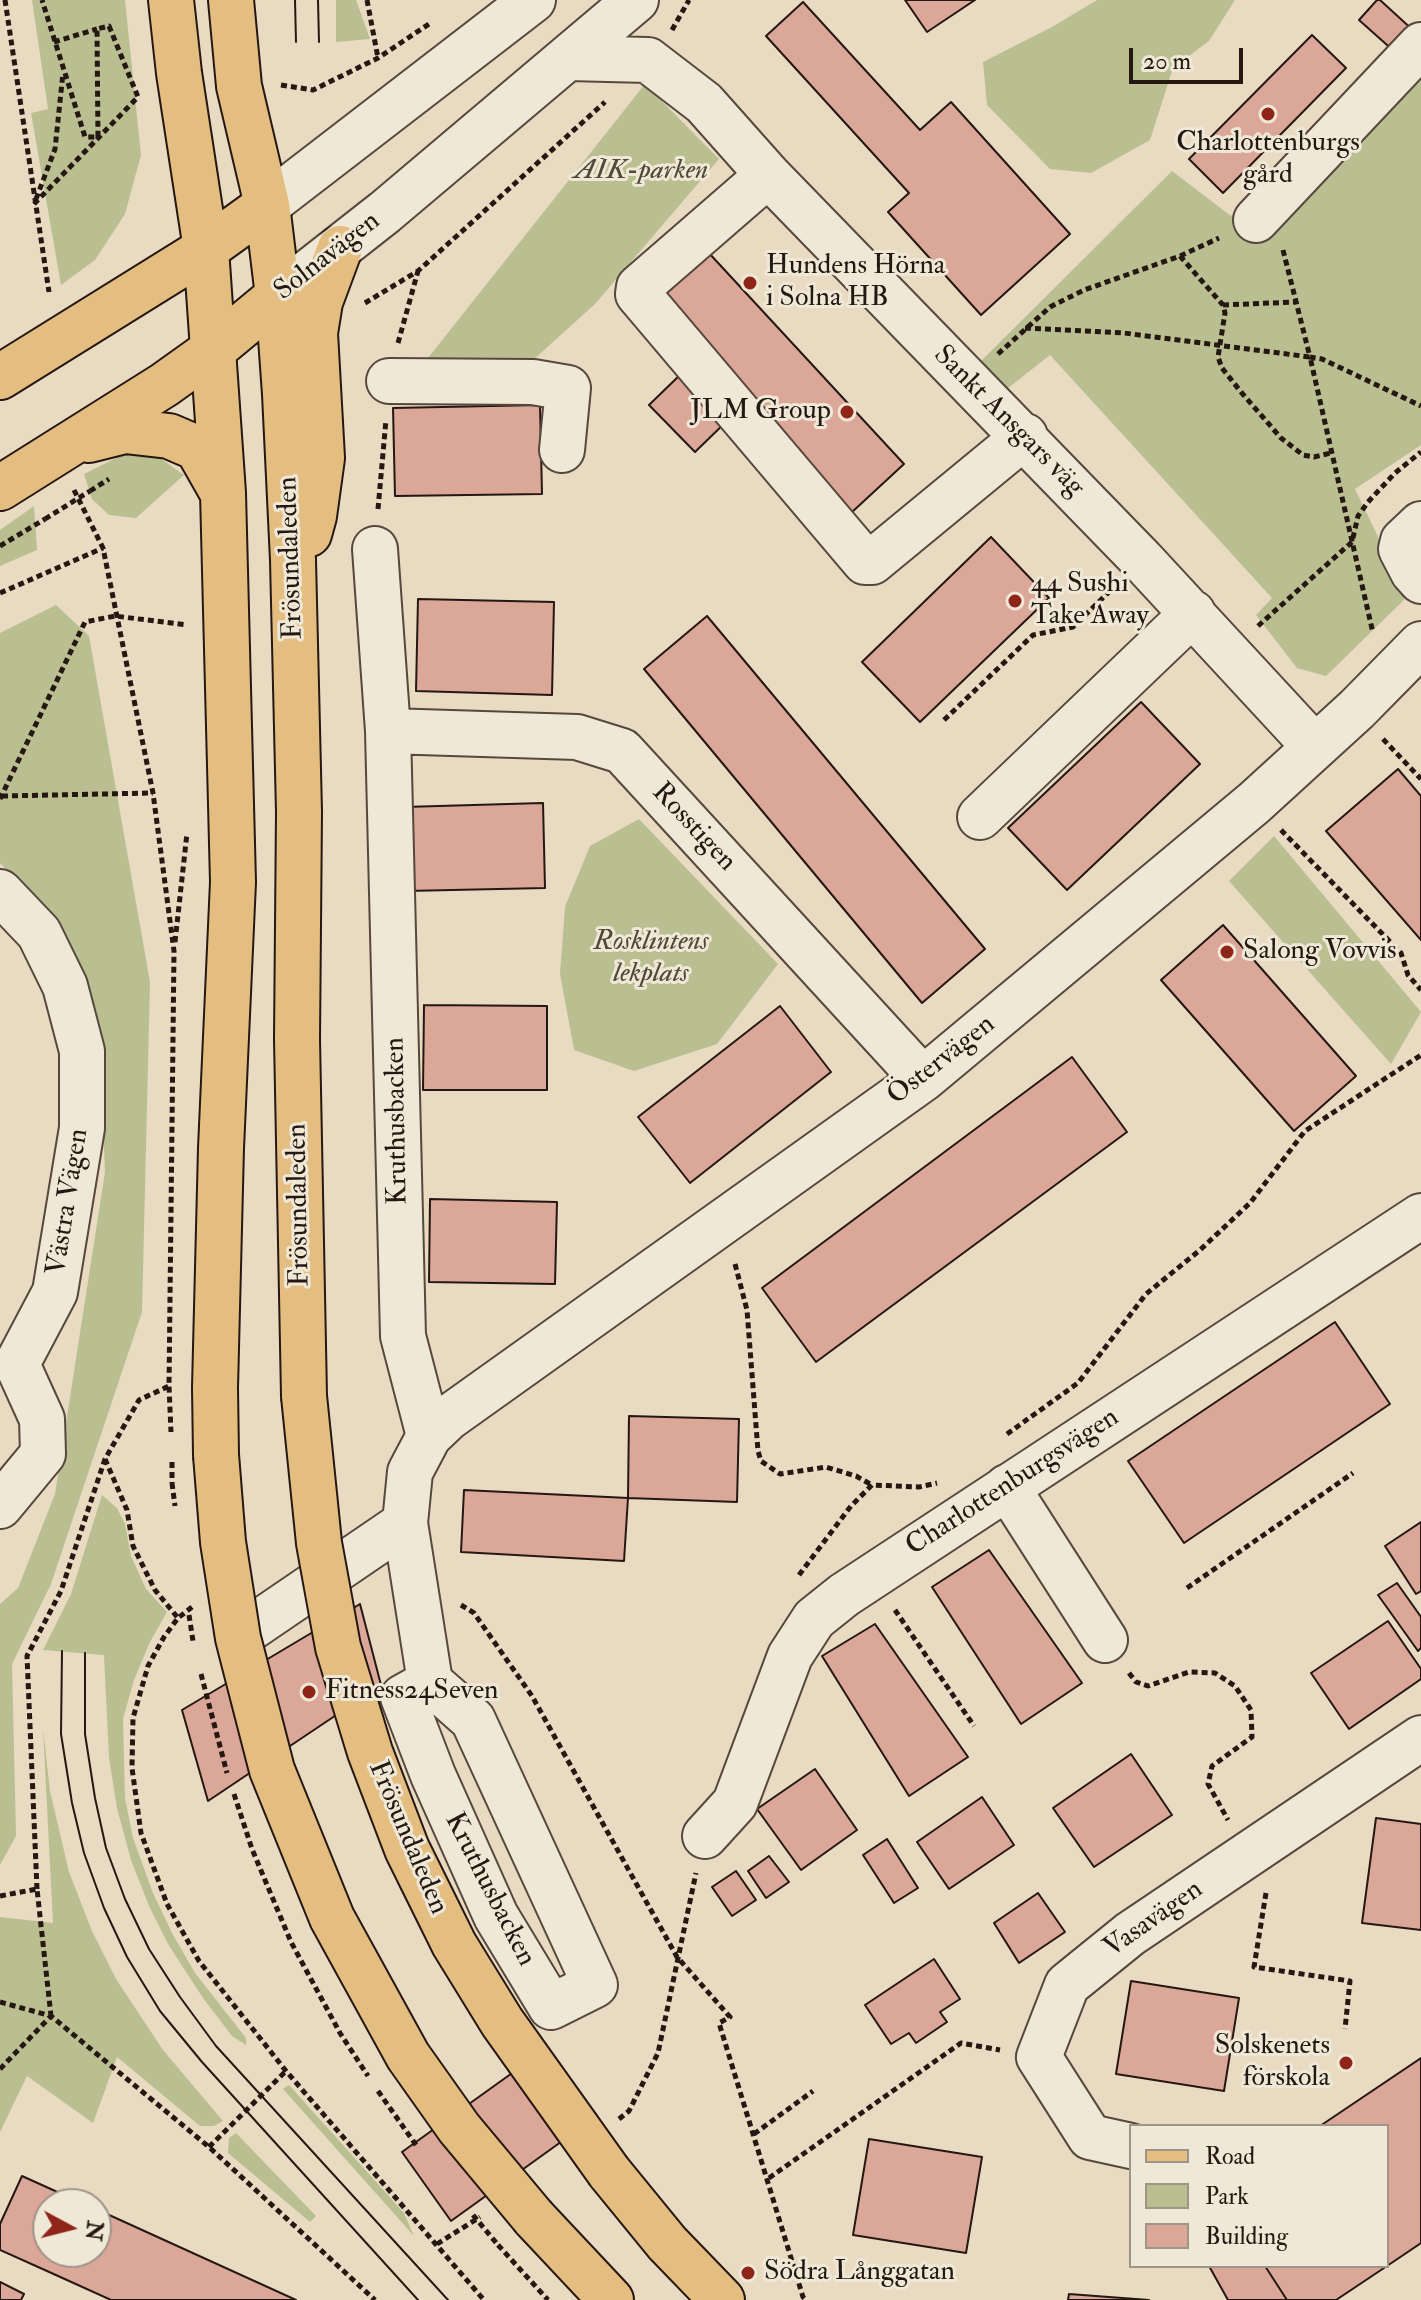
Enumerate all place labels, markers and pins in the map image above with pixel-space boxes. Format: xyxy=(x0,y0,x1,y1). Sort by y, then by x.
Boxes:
marker: Charlottenburgs gård xyxy=(1259,105,1277,123)
place label: Charlottenburgs gård xyxy=(1176,127,1360,193)
place label: Hundens Hörna i Solna HB xyxy=(766,250,945,316)
marker: Hundens Hörna i Solna HB xyxy=(741,274,759,292)
place label: JLM Group xyxy=(690,395,831,429)
marker: JLM Group xyxy=(838,403,856,421)
place label: 44 Sushi Take Away xyxy=(1031,568,1149,634)
marker: 44 Sushi Take Away xyxy=(1006,592,1024,610)
place label: Salong Vovvis xyxy=(1243,935,1397,969)
marker: Salong Vovvis xyxy=(1218,943,1236,961)
place label: Fitness24Seven xyxy=(325,1675,499,1709)
marker: Fitness24Seven xyxy=(300,1683,318,1701)
place label: Solskenets förskola xyxy=(1215,2030,1330,2096)
marker: Solskenets förskola xyxy=(1337,2054,1355,2072)
place label: Södra Långgatan xyxy=(764,2256,955,2290)
marker: Södra Långgatan xyxy=(739,2264,757,2282)

